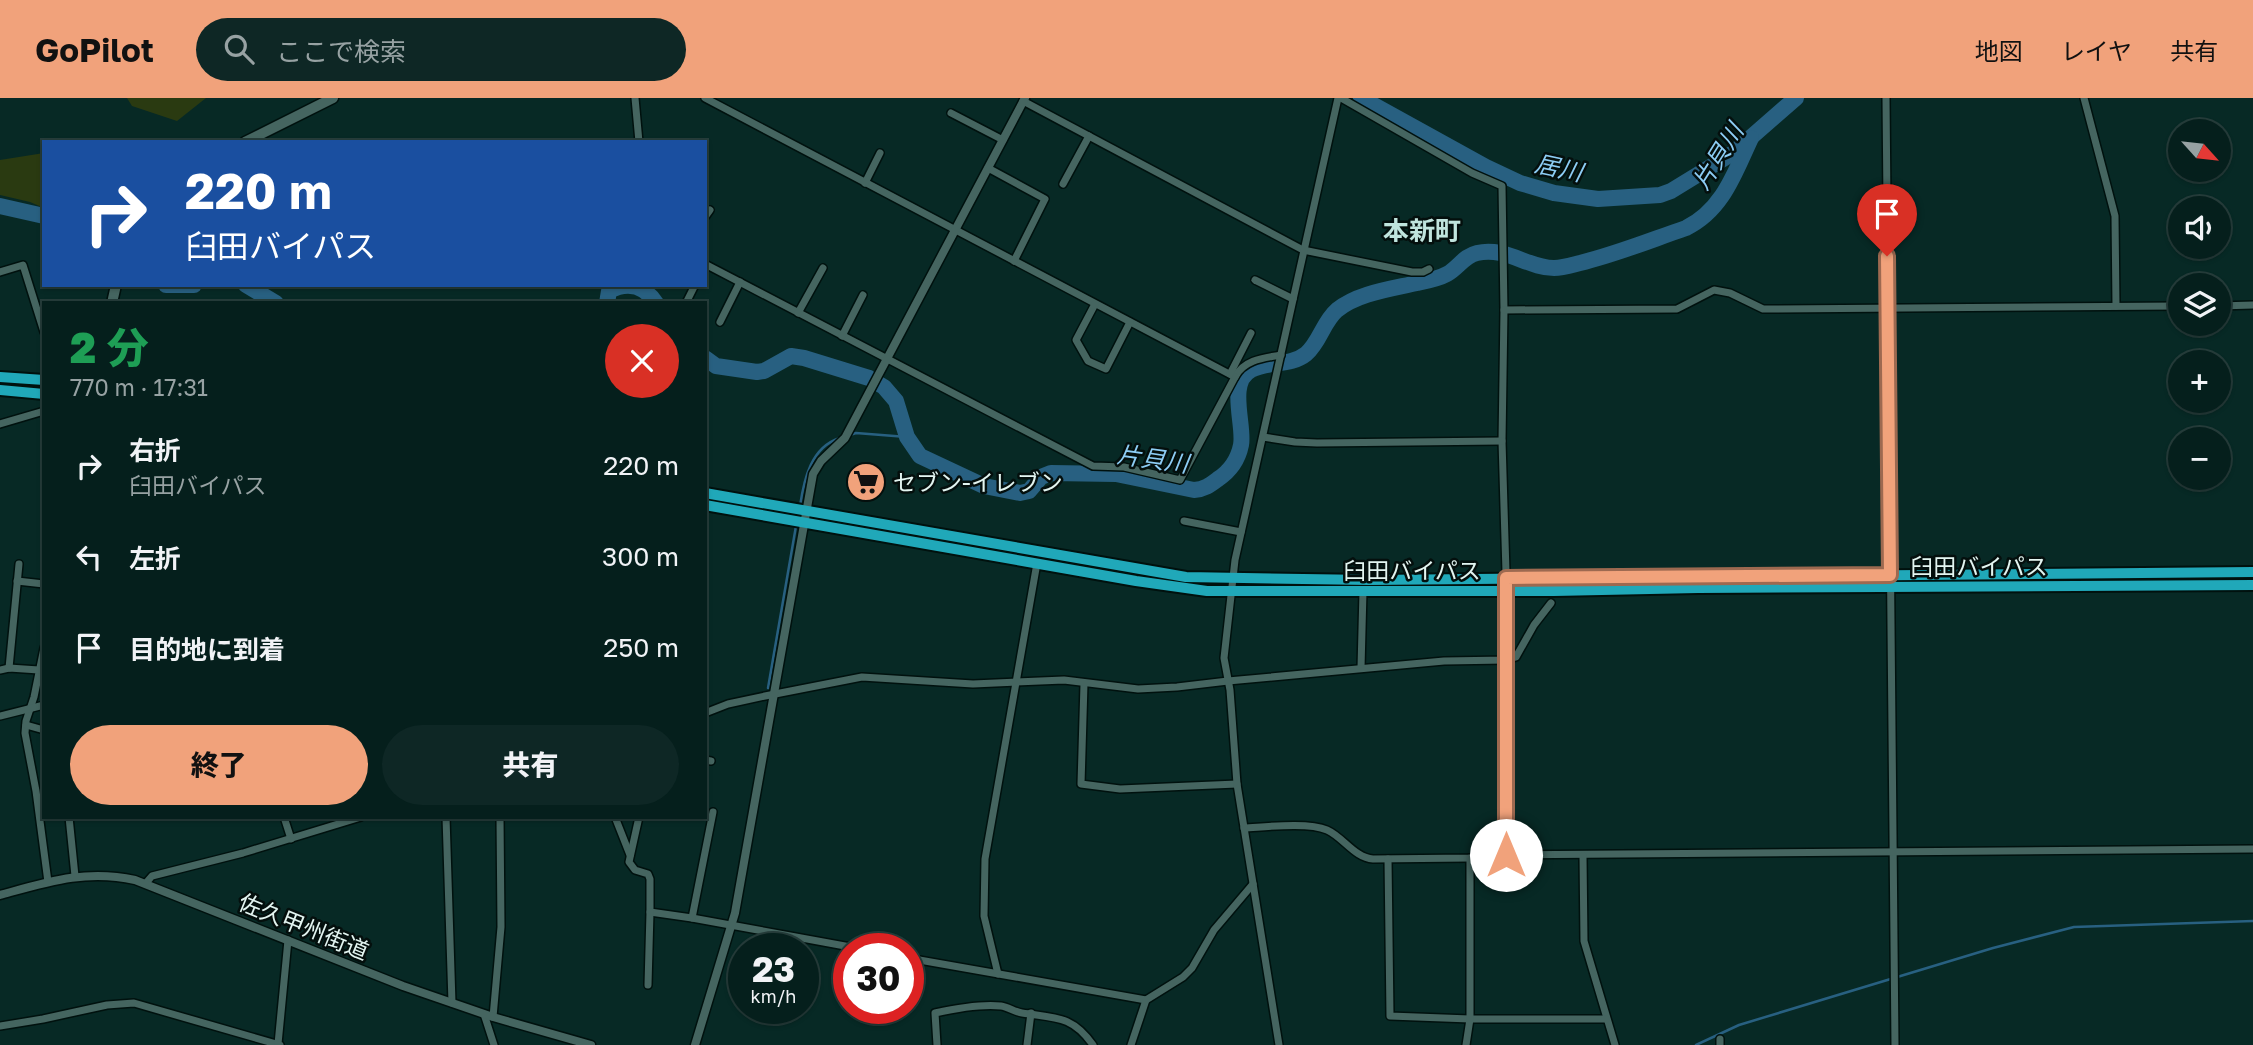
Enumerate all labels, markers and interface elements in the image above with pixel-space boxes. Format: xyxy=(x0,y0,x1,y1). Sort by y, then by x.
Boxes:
search box xyxy=(196,18,686,81)
text: GoPilot xyxy=(35,30,154,69)
icon: search xyxy=(220,30,258,68)
text: ここで検索 xyxy=(276,36,406,67)
text: 地図 xyxy=(1975,36,2023,65)
text: レイヤ xyxy=(2061,36,2132,65)
text: 共有 xyxy=(2170,36,2218,65)
water label: 片貝川 xyxy=(1686,115,1750,194)
north arrow xyxy=(2168,119,2231,182)
map controls xyxy=(2168,119,2231,490)
water label: 居川 xyxy=(1533,148,1588,187)
text: 220 m xyxy=(185,161,332,220)
icon: right xyxy=(70,168,161,259)
pin xyxy=(1857,184,1917,256)
icon: arrive xyxy=(1868,195,1906,233)
button: sound xyxy=(2168,196,2231,259)
district label: 本新町 xyxy=(1383,215,1461,246)
text: 臼田バイパス xyxy=(185,227,376,265)
button: layers xyxy=(2168,273,2231,336)
text: 2 分 xyxy=(70,322,149,372)
button: close xyxy=(605,324,679,398)
button: + xyxy=(2168,350,2231,413)
text: 770 m · 17:31 xyxy=(70,373,208,401)
button: − xyxy=(2168,427,2231,490)
text: 右折 xyxy=(129,435,181,466)
water label: 片貝川 xyxy=(1115,439,1194,478)
icon: right xyxy=(70,447,108,485)
text: 220 m xyxy=(603,450,679,481)
supermarket icon: セブン-イレブン xyxy=(845,461,887,503)
place label: セブン-イレブン xyxy=(893,468,1063,496)
text: 臼田バイパス xyxy=(129,471,267,499)
icon: left xyxy=(70,538,108,576)
text: 300 m xyxy=(602,541,679,572)
text: 左折 xyxy=(129,543,181,574)
street label: 臼田バイパス xyxy=(1910,552,2048,580)
street label: 臼田バイパス xyxy=(1343,556,1481,584)
icon: arrive xyxy=(70,629,108,667)
text: 250 m xyxy=(603,632,679,663)
text: 目的地に到着 xyxy=(129,634,285,665)
button: 終了 xyxy=(70,725,368,805)
button: 共有 xyxy=(382,725,679,805)
position arrow xyxy=(1469,818,1543,892)
street label: 佐久甲州街道 xyxy=(235,887,373,965)
speed limit sign: 30 xyxy=(833,933,924,1024)
text: 23 xyxy=(752,948,795,990)
text: km/h xyxy=(751,985,796,1007)

